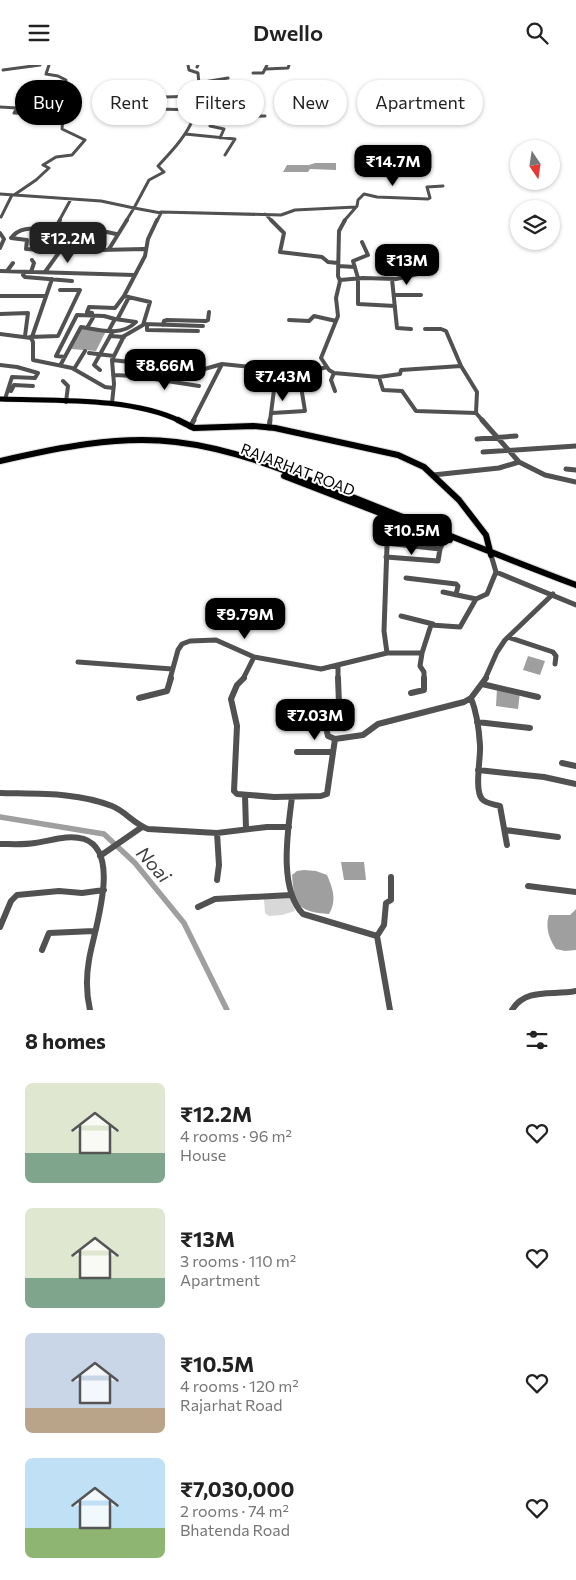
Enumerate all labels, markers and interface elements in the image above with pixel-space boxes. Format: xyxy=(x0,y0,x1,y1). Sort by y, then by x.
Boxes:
icon: menu xyxy=(25,19,53,47)
text: Dwello xyxy=(253,19,323,46)
icon: search xyxy=(523,19,551,47)
chip: Buy xyxy=(15,80,82,125)
chip: Rent xyxy=(92,80,167,125)
chip: Filters xyxy=(177,80,264,125)
chip: New xyxy=(274,80,347,125)
chip: Apartment xyxy=(357,80,483,125)
north arrow xyxy=(510,140,560,190)
map controls xyxy=(510,140,560,250)
pin: ₹14.7M xyxy=(352,145,434,187)
text: ₹14.7M xyxy=(365,151,421,170)
button: layers xyxy=(510,200,560,250)
pin: ₹12.2M xyxy=(27,221,109,264)
text: ₹12.2M xyxy=(41,228,96,247)
pin: ₹13M xyxy=(377,243,437,286)
text: ₹13M xyxy=(386,250,428,269)
pin: ₹8.66M xyxy=(124,349,206,391)
text: ₹8.66M xyxy=(136,355,194,374)
pin: ₹7.43M xyxy=(242,359,324,402)
text: ₹7.43M xyxy=(255,366,311,385)
street label: RAJARHAT ROAD xyxy=(238,439,358,499)
pin: ₹10.5M xyxy=(371,513,453,556)
text: ₹10.5M xyxy=(384,520,440,539)
pin: ₹9.79M xyxy=(204,597,286,640)
text: ₹9.79M xyxy=(216,604,274,623)
pin: ₹7.03M xyxy=(274,699,356,741)
text: ₹7.03M xyxy=(287,705,343,724)
water label: Noai xyxy=(132,841,177,888)
icon: filters xyxy=(523,1026,551,1054)
text: 8 homes xyxy=(25,1028,106,1053)
text: ₹12.2M xyxy=(180,1101,252,1126)
icon: home xyxy=(65,1103,125,1163)
icon: heart xyxy=(523,1119,551,1147)
text: 4 rooms · 96 m² xyxy=(180,1126,292,1145)
text: House xyxy=(180,1145,226,1164)
text: ₹13M xyxy=(180,1226,235,1251)
icon: home xyxy=(65,1228,125,1288)
icon: heart xyxy=(523,1244,551,1272)
text: 3 rooms · 110 m² xyxy=(180,1251,296,1270)
text: Apartment xyxy=(180,1270,260,1289)
text: ₹10.5M xyxy=(180,1351,254,1376)
icon: home xyxy=(65,1353,125,1413)
icon: heart xyxy=(523,1369,551,1397)
text: 4 rooms · 120 m² xyxy=(180,1376,299,1395)
text: Rajarhat Road xyxy=(180,1395,282,1414)
text: ₹7,030,000 xyxy=(180,1476,294,1501)
icon: home xyxy=(65,1478,125,1538)
icon: heart xyxy=(523,1494,551,1522)
text: 2 rooms · 74 m² xyxy=(180,1501,289,1520)
text: Bhatenda Road xyxy=(180,1520,290,1539)

